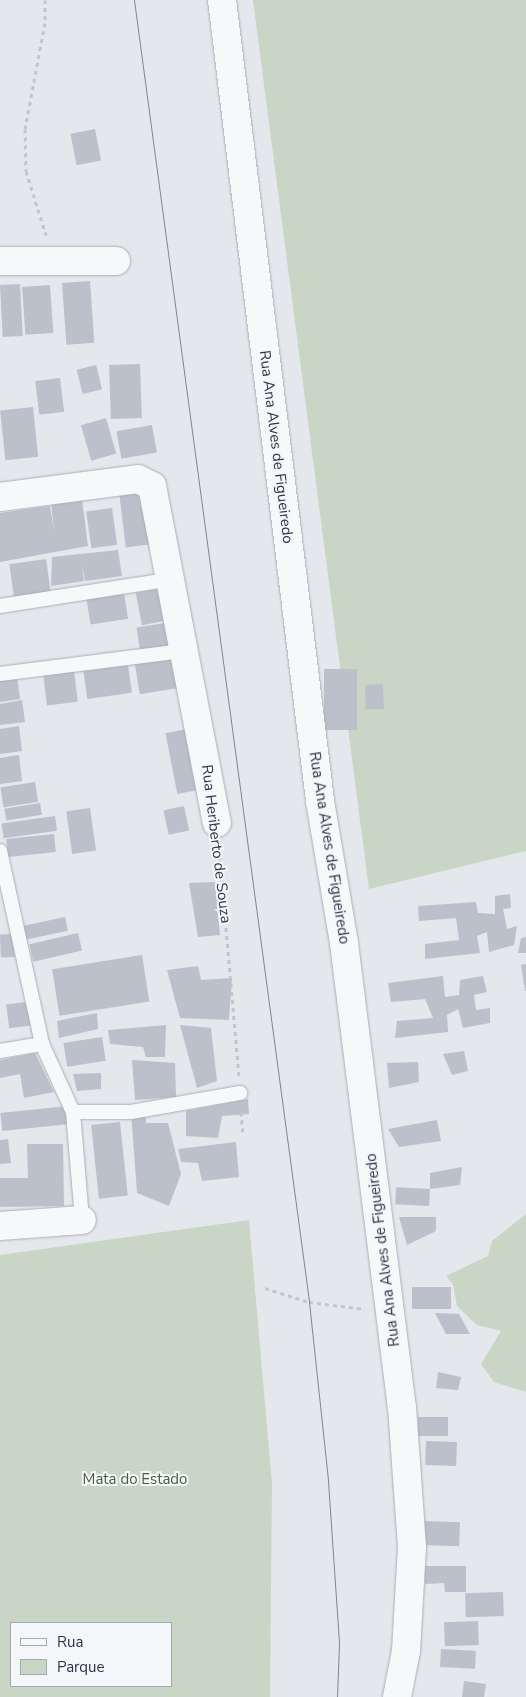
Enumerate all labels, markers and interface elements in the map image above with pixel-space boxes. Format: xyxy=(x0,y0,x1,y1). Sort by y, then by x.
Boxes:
street label: Rua Ana Alves de Figueiredo xyxy=(255,349,297,545)
street label: Rua Ana Alves de Figueiredo xyxy=(305,750,353,946)
street label: Rua Heriberto de Souza xyxy=(197,764,235,924)
street label: Rua Ana Alves de Figueiredo xyxy=(362,1152,404,1348)
park label: Mata do Estado xyxy=(83,1471,187,1489)
legend xyxy=(10,1622,172,1687)
text: Rua xyxy=(57,1632,83,1652)
text: Parque xyxy=(57,1657,105,1677)

